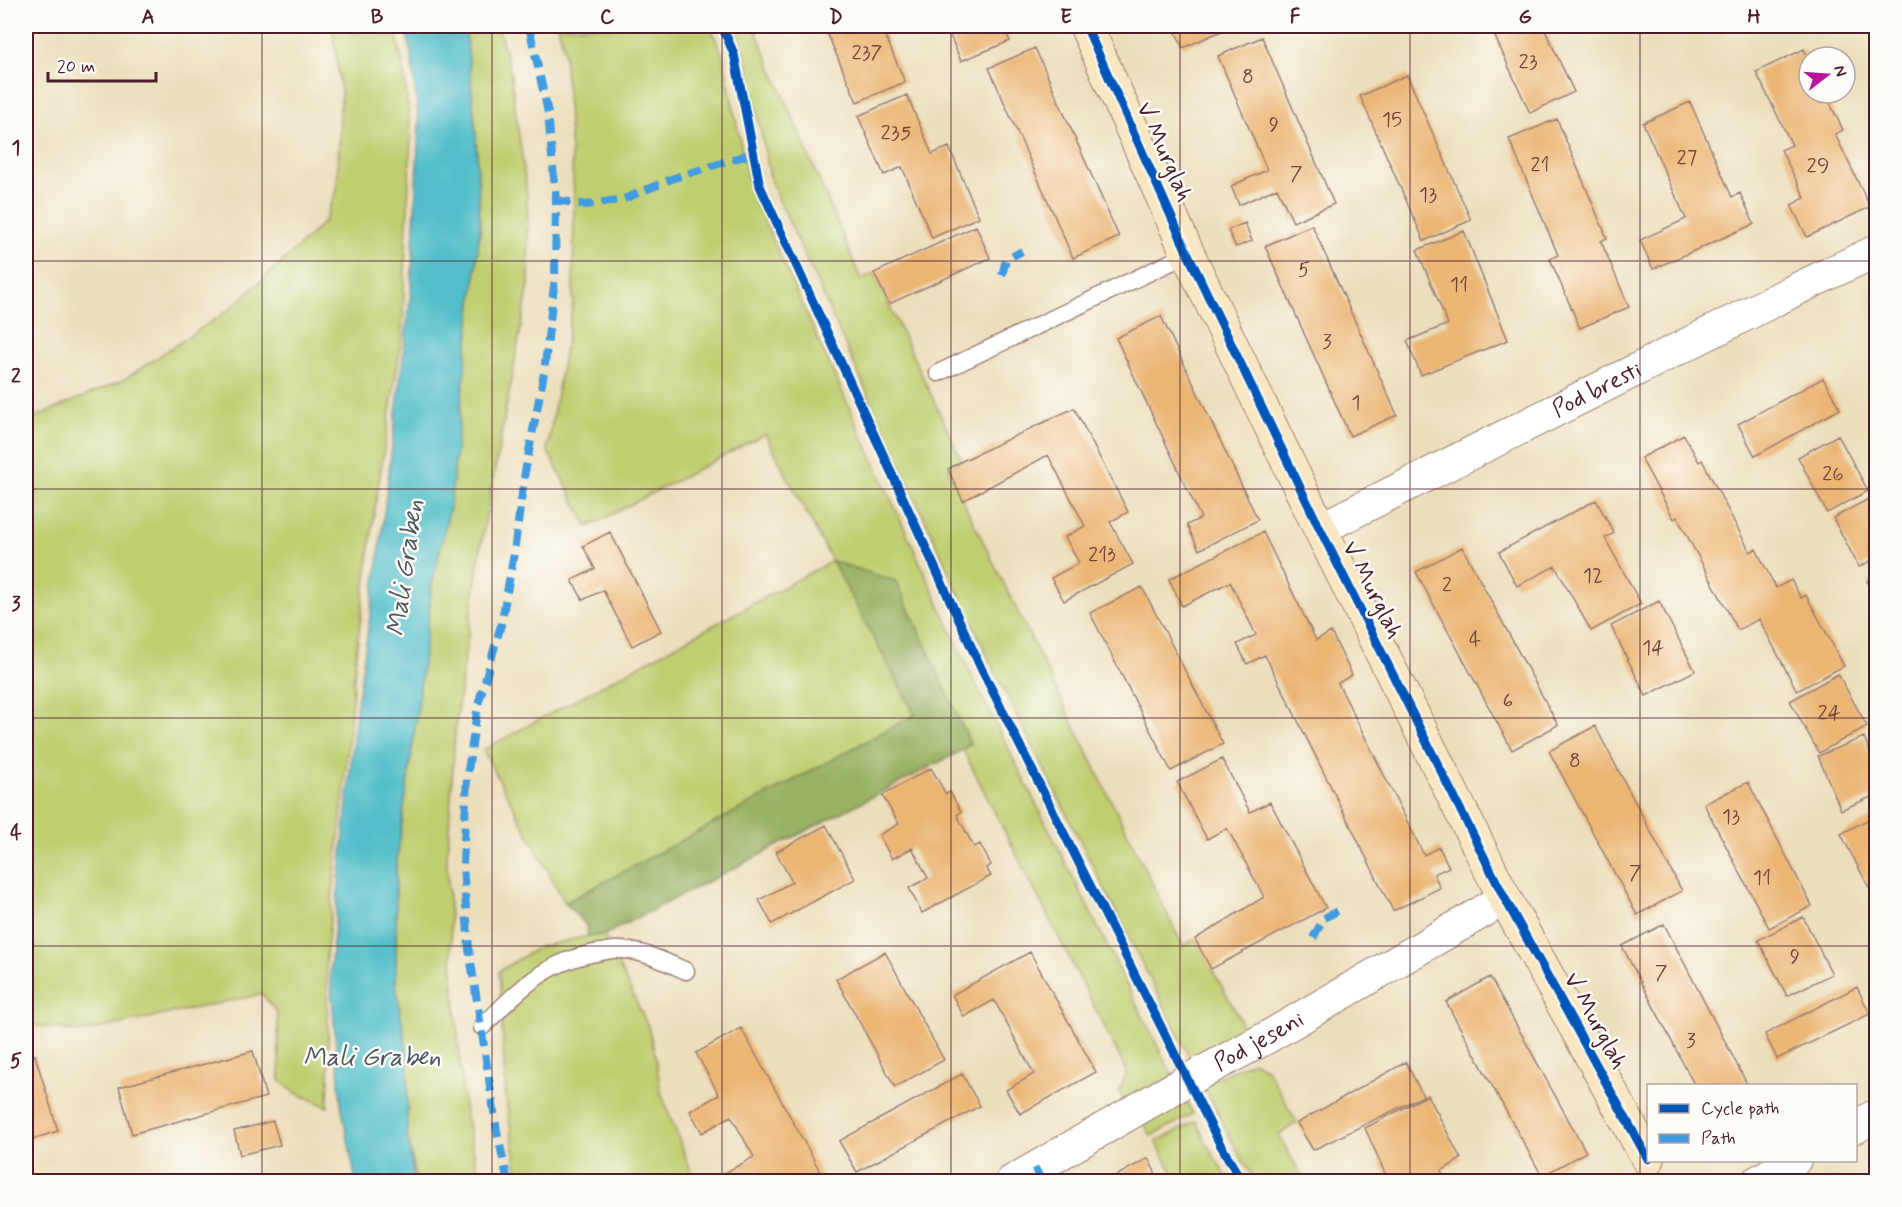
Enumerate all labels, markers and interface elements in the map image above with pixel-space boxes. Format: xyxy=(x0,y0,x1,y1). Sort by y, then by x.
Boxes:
text: A xyxy=(141,4,155,31)
text: B xyxy=(371,4,384,31)
text: C xyxy=(600,4,615,31)
text: D xyxy=(829,4,843,31)
text: E xyxy=(1060,4,1072,31)
text: F xyxy=(1290,4,1301,31)
text: G xyxy=(1518,4,1532,31)
text: H xyxy=(1747,4,1761,31)
house number: 237 xyxy=(852,39,882,67)
scale bar xyxy=(48,45,156,83)
north arrow xyxy=(1797,45,1857,105)
house number: 23 xyxy=(1518,48,1538,76)
text: 20 m xyxy=(57,55,95,79)
house number: 8 xyxy=(1242,63,1254,91)
text: N xyxy=(1828,63,1852,79)
street label: V Murglah xyxy=(1128,97,1200,207)
house number: 15 xyxy=(1382,106,1402,134)
house number: 9 xyxy=(1269,111,1279,139)
house number: 235 xyxy=(881,119,911,147)
text: 1 xyxy=(12,135,20,162)
house number: 27 xyxy=(1677,144,1697,172)
house number: 21 xyxy=(1530,151,1550,179)
house number: 29 xyxy=(1807,152,1829,180)
house number: 7 xyxy=(1290,160,1303,188)
house number: 13 xyxy=(1419,181,1437,209)
house number: 5 xyxy=(1298,256,1310,284)
house number: 11 xyxy=(1450,271,1468,299)
house number: 3 xyxy=(1322,328,1332,356)
street label: Pod bresti xyxy=(1547,354,1647,425)
text: 2 xyxy=(11,363,21,390)
house number: 1 xyxy=(1351,389,1361,417)
house number: 26 xyxy=(1822,460,1844,488)
water label: Mali Graben xyxy=(380,497,432,639)
street label: V Murglah xyxy=(1334,536,1410,644)
house number: 213 xyxy=(1088,541,1116,569)
house number: 12 xyxy=(1583,562,1603,590)
house number: 2 xyxy=(1442,571,1452,599)
text: 3 xyxy=(11,591,21,618)
house number: 4 xyxy=(1469,626,1481,654)
house number: 14 xyxy=(1642,634,1664,662)
house number: 6 xyxy=(1503,687,1513,715)
house number: 24 xyxy=(1817,699,1841,727)
house number: 8 xyxy=(1569,747,1581,775)
house number: 13 xyxy=(1722,803,1740,831)
text: 4 xyxy=(10,820,22,847)
house number: 7 xyxy=(1629,859,1642,887)
house number: 11 xyxy=(1753,864,1771,892)
house number: 9 xyxy=(1790,943,1800,971)
house number: 7 xyxy=(1655,959,1668,987)
street label: V Murglah xyxy=(1556,967,1634,1075)
street label: Pod jeseni xyxy=(1208,1004,1310,1079)
house number: 3 xyxy=(1686,1027,1696,1055)
water label: Mali Graben xyxy=(303,1041,441,1075)
text: 5 xyxy=(10,1048,22,1075)
legend xyxy=(1647,1084,1857,1162)
text: Cycle path xyxy=(1701,1097,1779,1121)
text: Path xyxy=(1701,1127,1736,1151)

